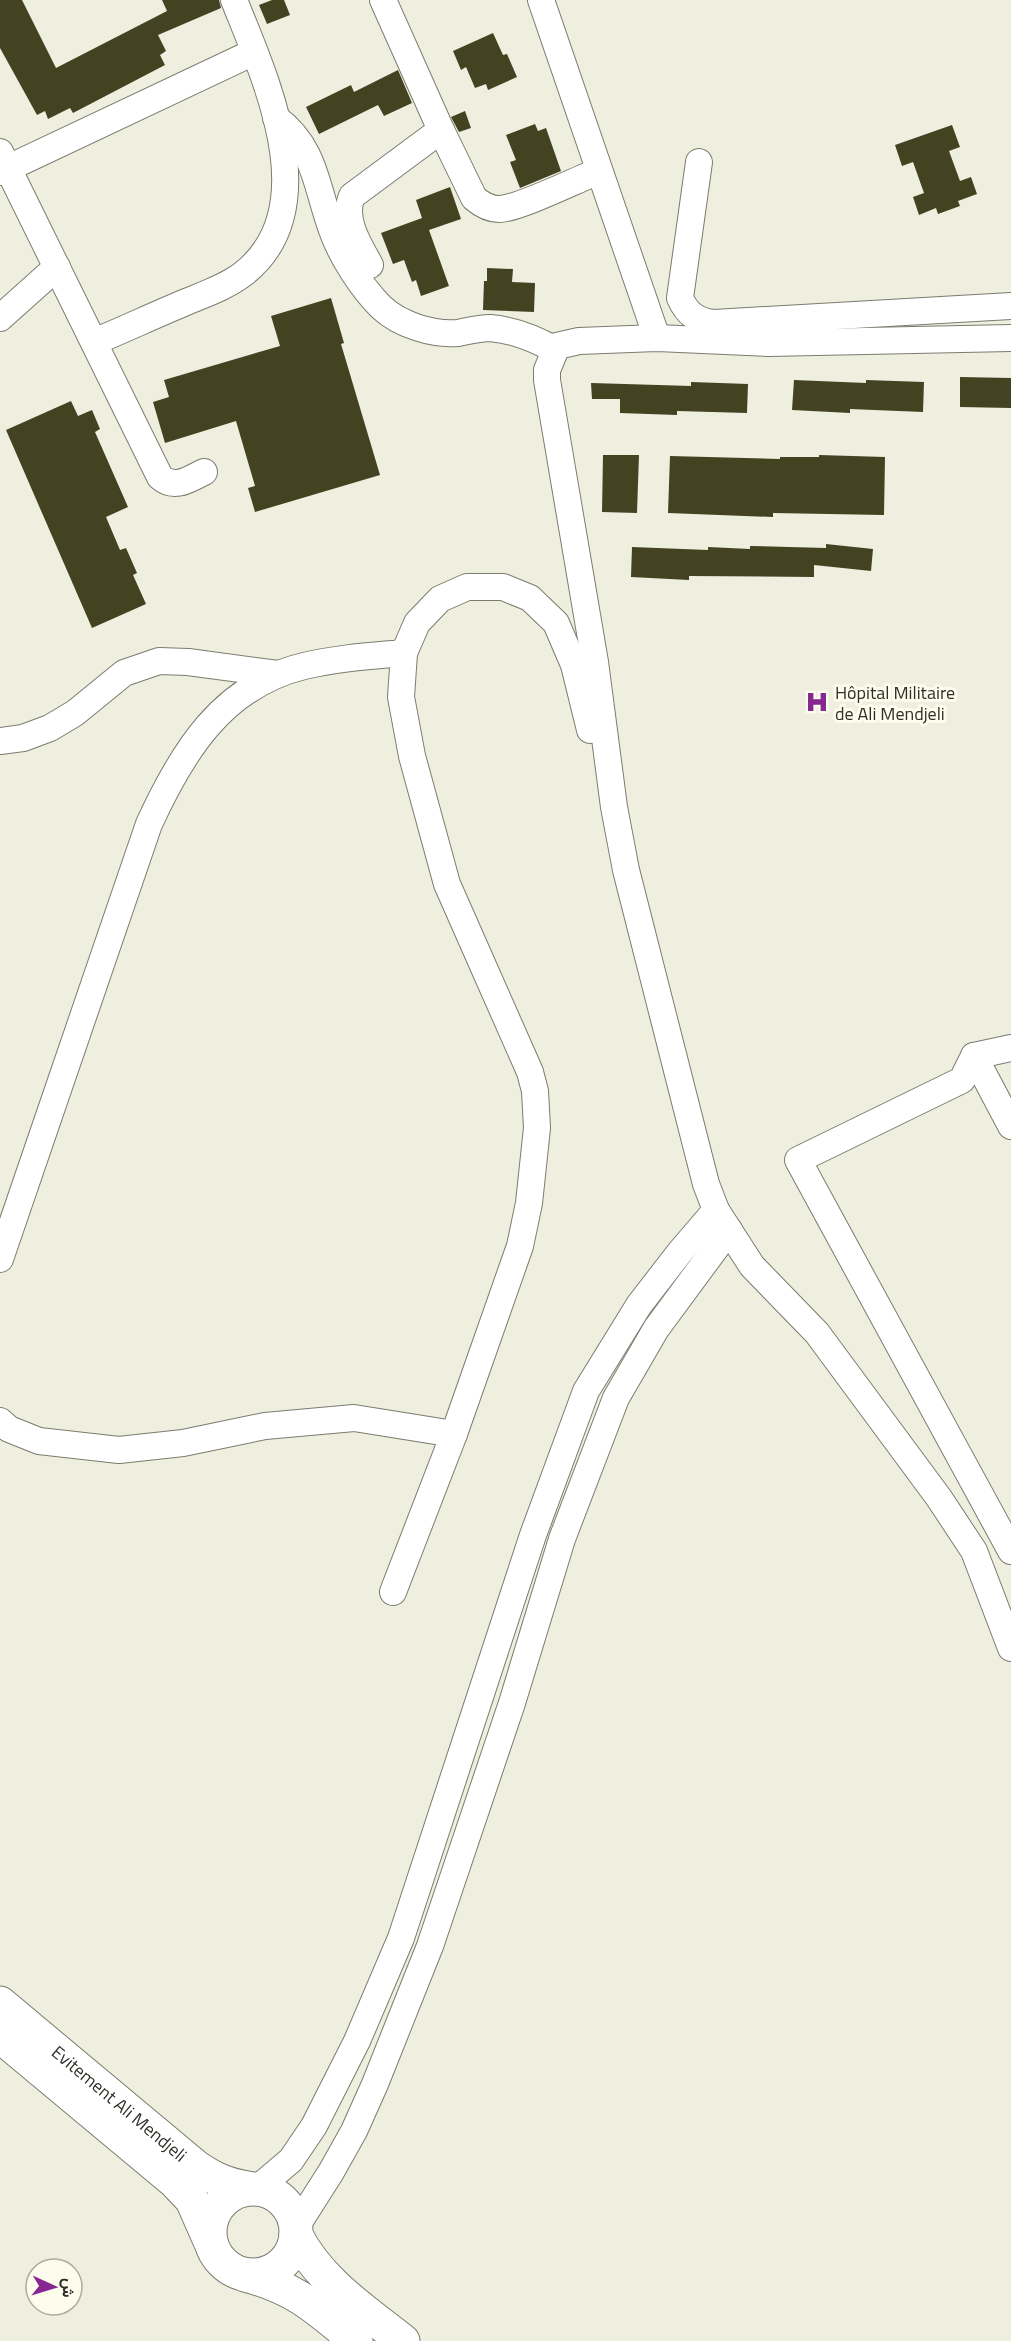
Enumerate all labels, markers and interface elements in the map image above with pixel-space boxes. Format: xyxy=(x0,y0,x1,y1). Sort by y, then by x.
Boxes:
place label: Hôpital Militaire de Ali Mendjeli xyxy=(835,679,955,727)
hospital icon: Hôpital Militaire de Ali Mendjeli xyxy=(804,689,830,715)
street label: Evitement Ali Mendjeli xyxy=(46,2038,193,2168)
north arrow xyxy=(24,2257,84,2317)
text: ش xyxy=(56,2278,82,2298)

